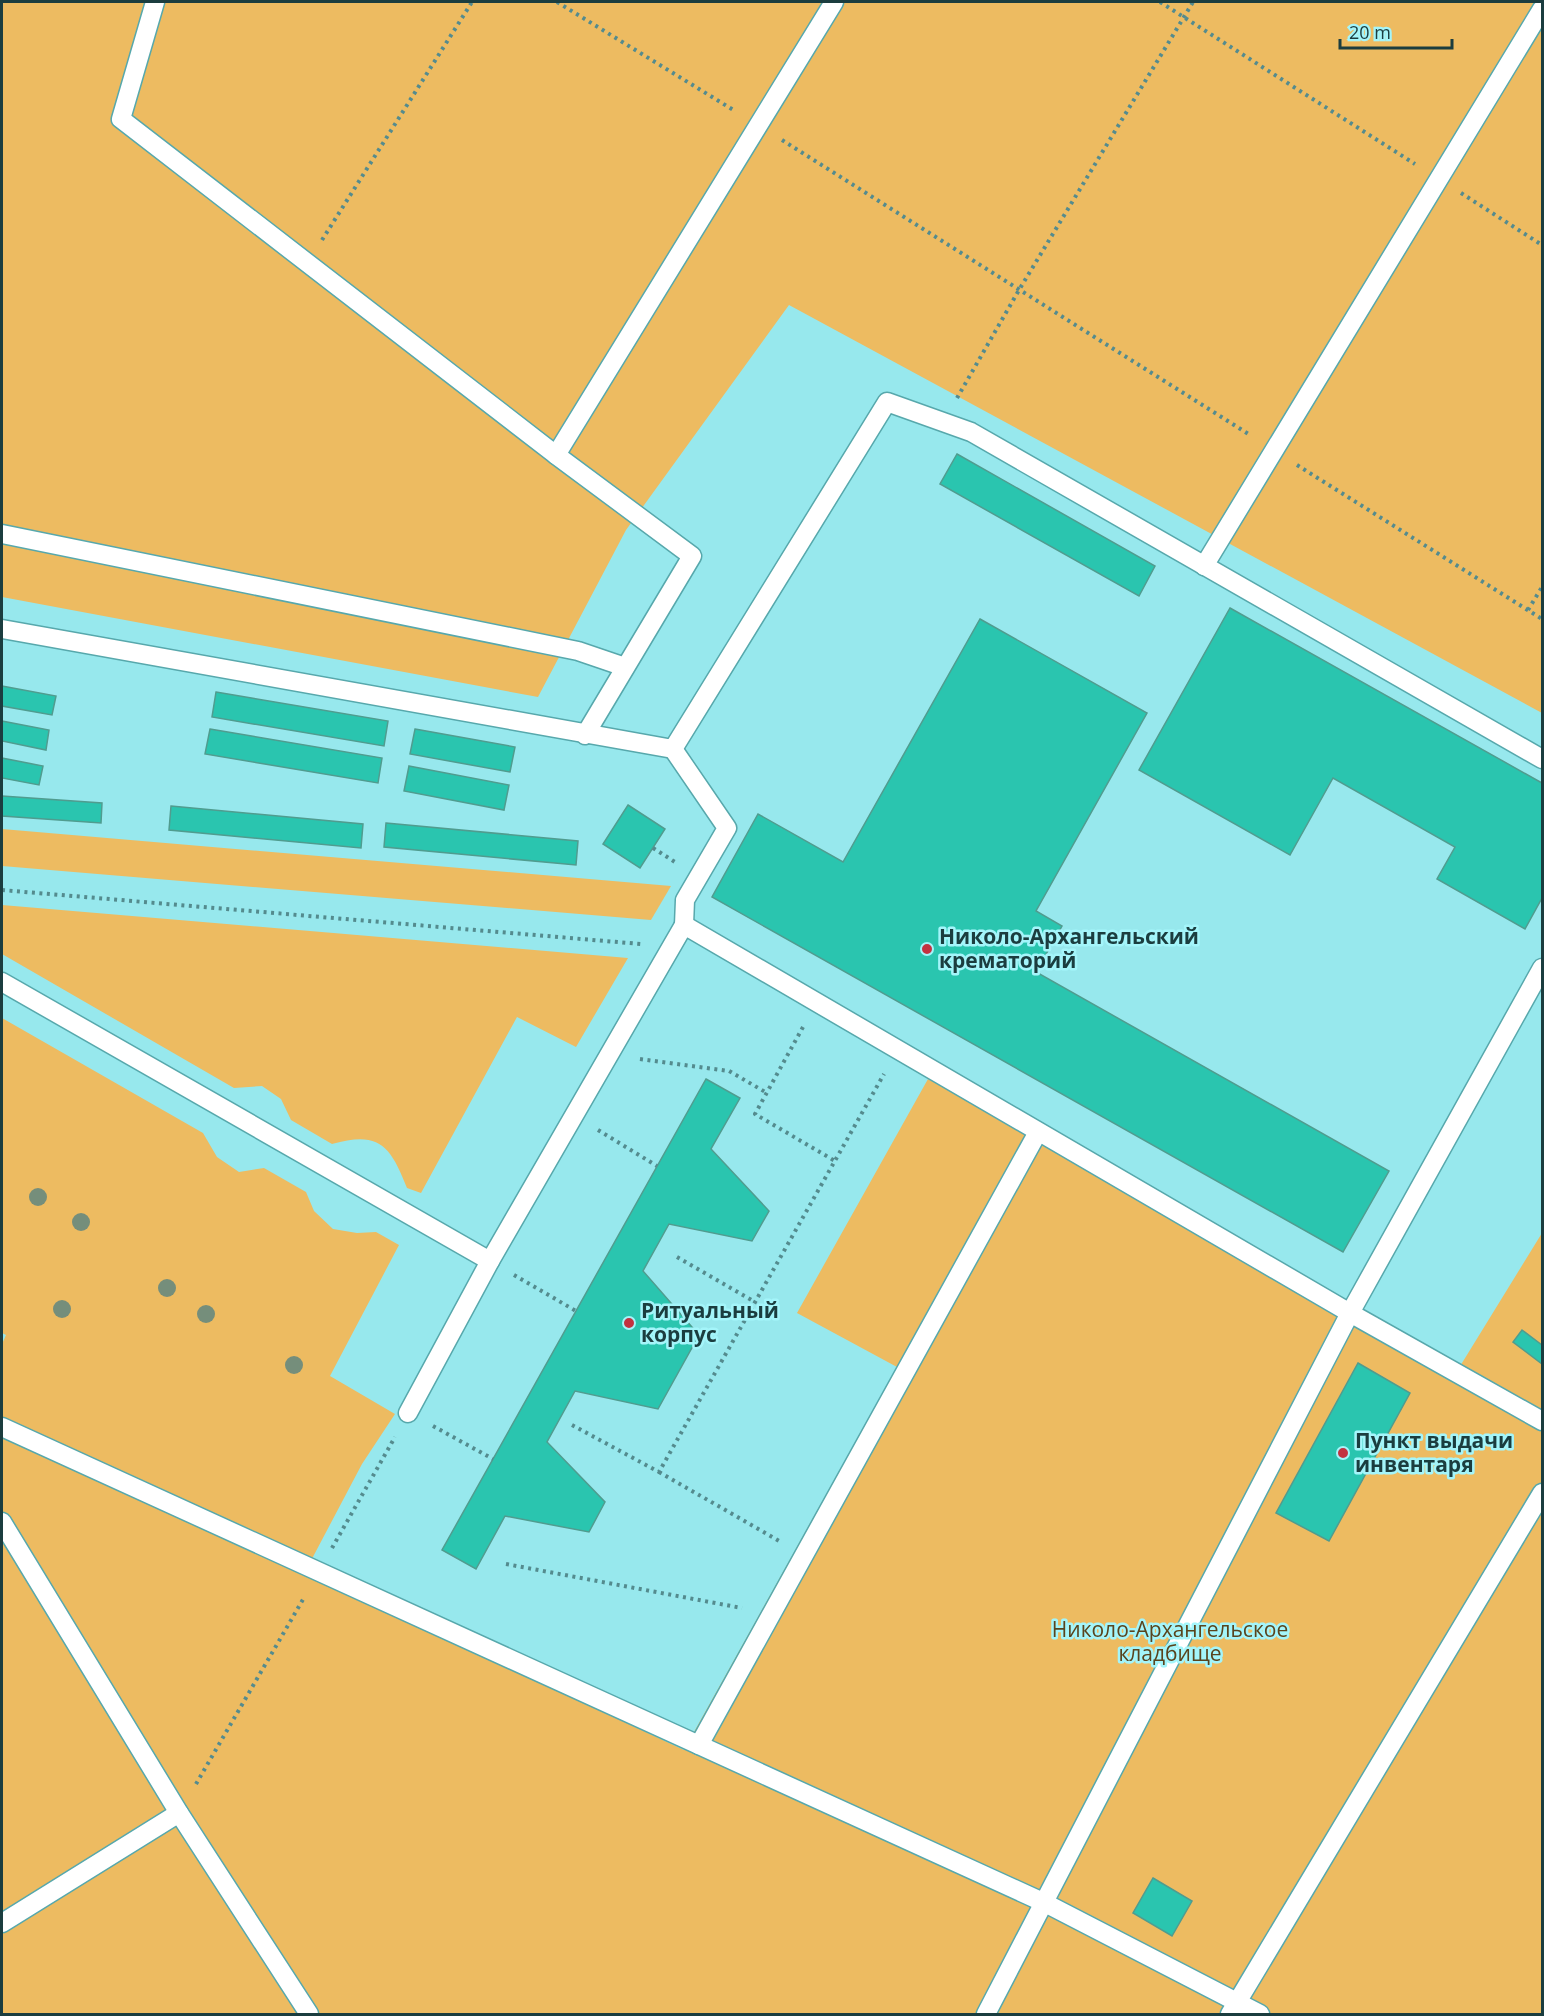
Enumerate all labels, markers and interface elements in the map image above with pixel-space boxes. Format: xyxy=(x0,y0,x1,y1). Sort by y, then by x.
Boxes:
scale bar xyxy=(1340,12,1452,50)
text: 20 m xyxy=(1349,20,1391,44)
place label: Николо-Архангельский крематорий xyxy=(939,922,1199,974)
marker: Николо-Архангельский крематорий xyxy=(920,942,934,956)
place label: Ритуальный корпус xyxy=(641,1296,779,1348)
marker: Ритуальный корпус xyxy=(622,1316,636,1330)
place label: Пункт выдачи инвентаря xyxy=(1355,1426,1513,1478)
marker: Пункт выдачи инвентаря xyxy=(1336,1446,1350,1460)
park label: Николо-Архангельское кладбище xyxy=(1052,1615,1288,1667)

